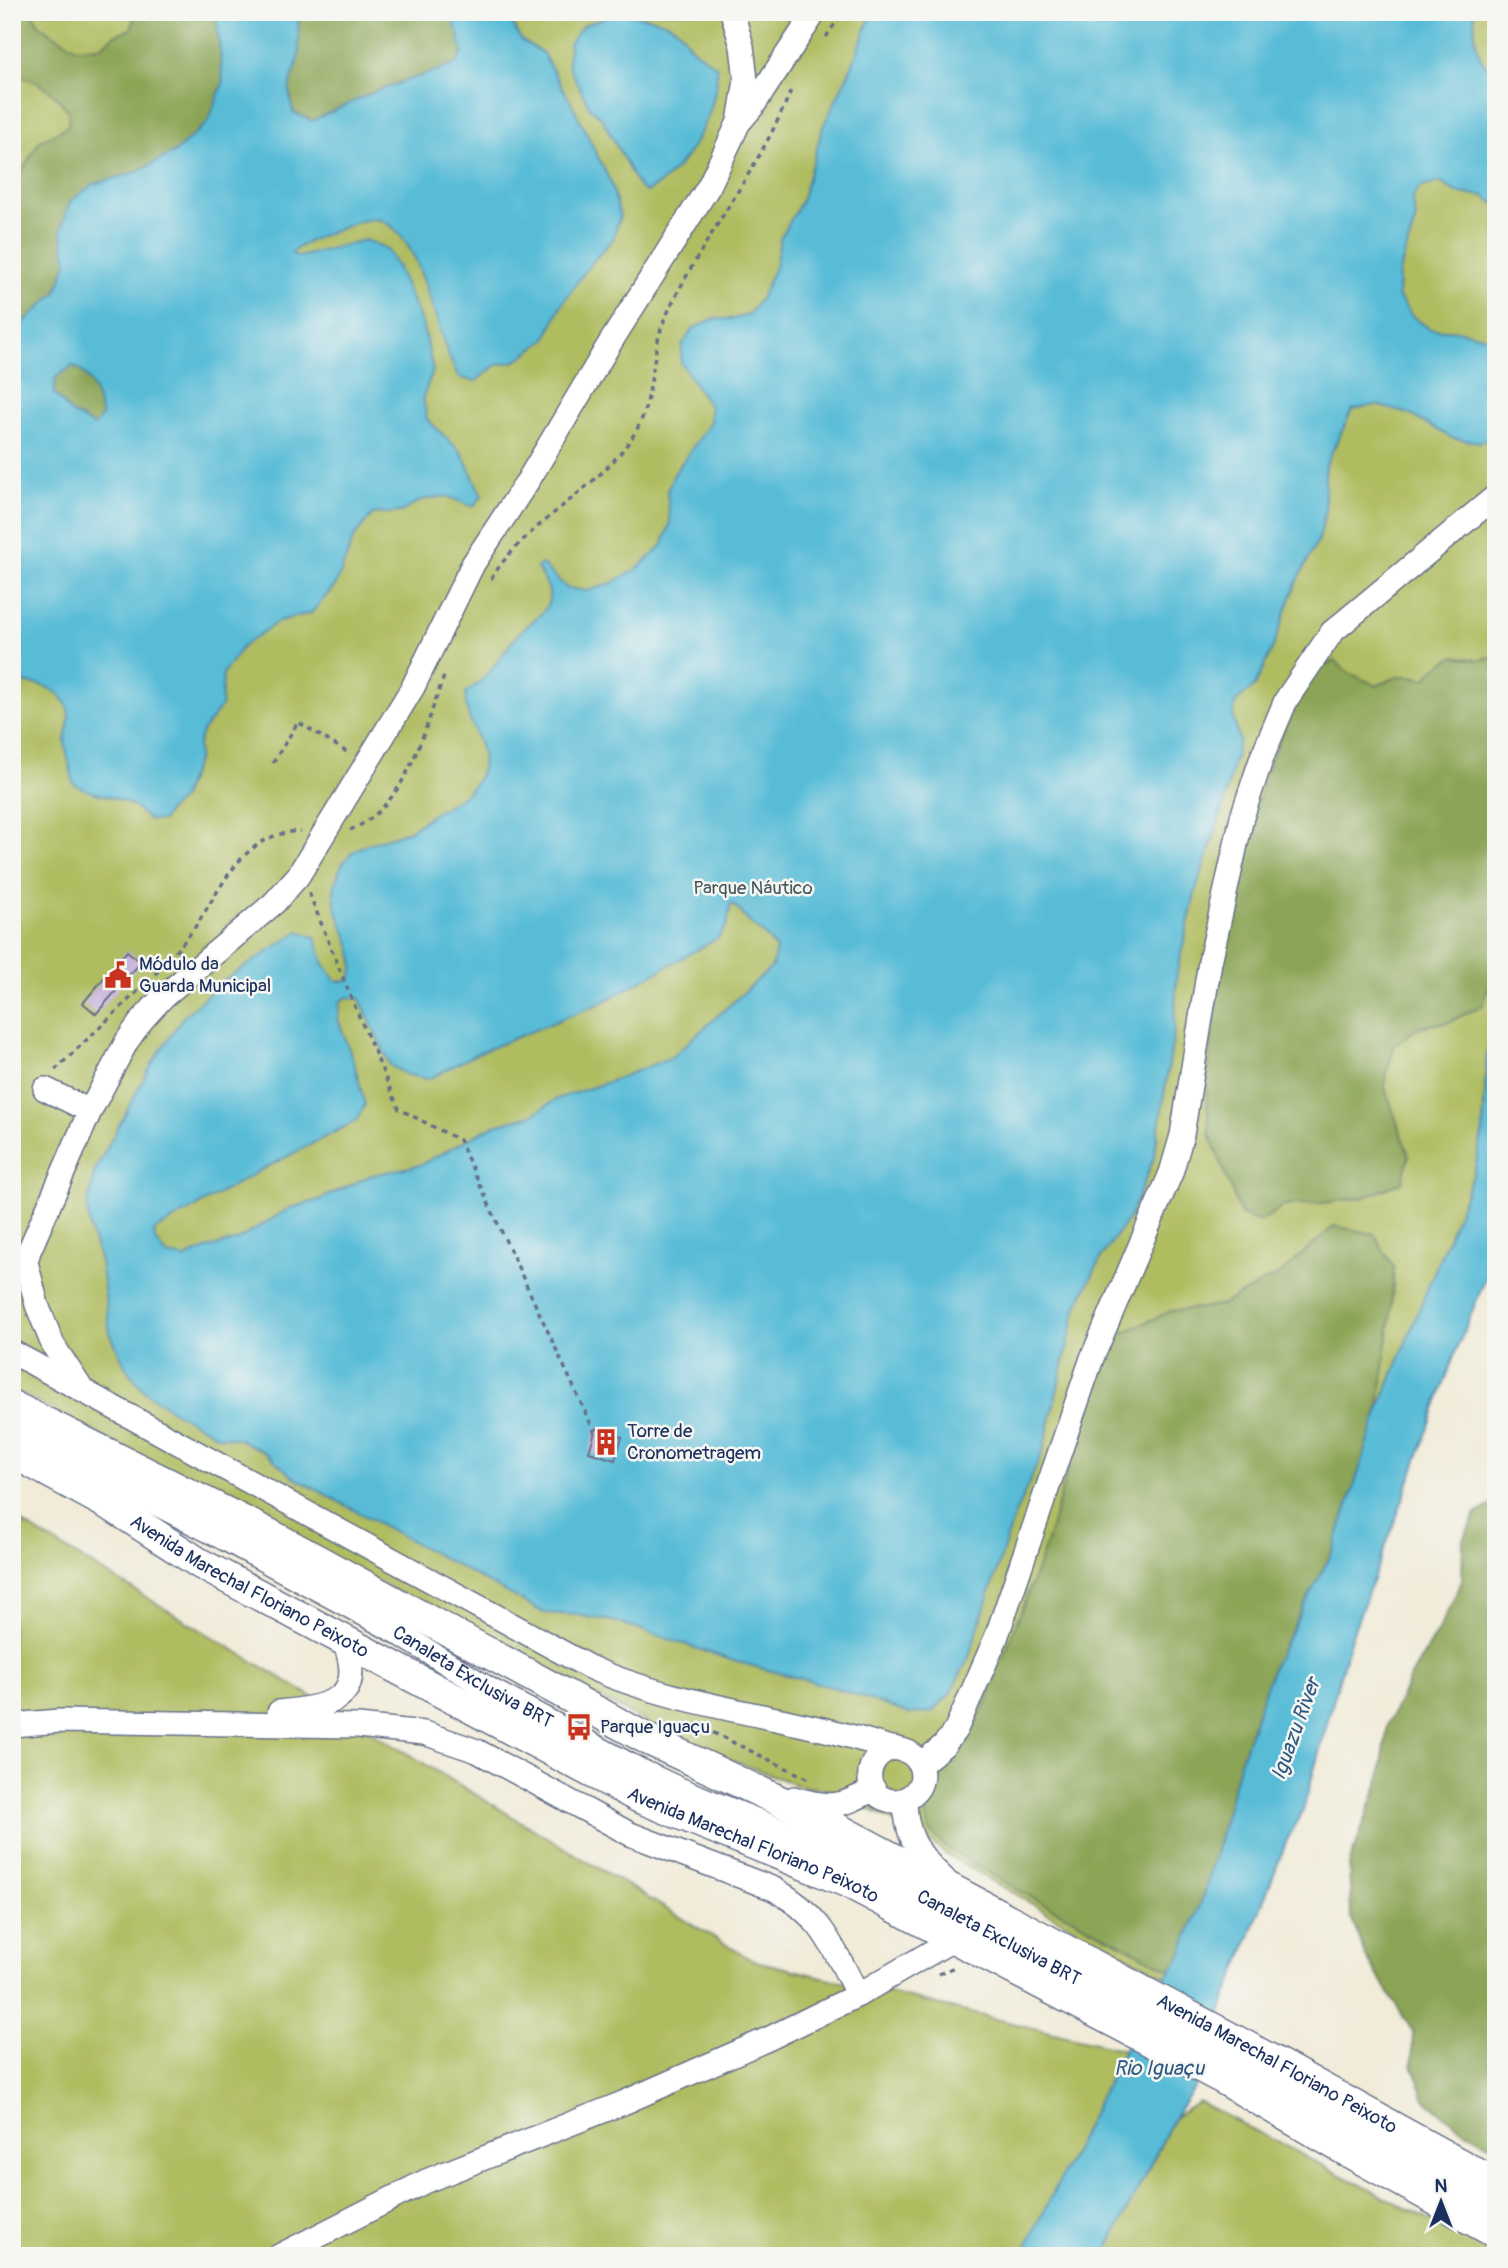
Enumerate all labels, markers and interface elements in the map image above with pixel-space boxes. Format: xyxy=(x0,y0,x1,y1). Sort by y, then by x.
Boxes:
park label: Parque Náutico xyxy=(693,876,813,900)
place label: Módulo da Guarda Municipal xyxy=(139,952,271,998)
public building icon: Módulo da Guarda Municipal xyxy=(103,960,133,990)
place label: Torre de Cronometragem xyxy=(627,1419,761,1465)
building icon: Torre de Cronometragem xyxy=(591,1427,621,1457)
street label: Avenida Marechal Floriano Peixoto xyxy=(125,1509,373,1663)
street label: Canaleta Exclusiva BRT xyxy=(388,1620,557,1733)
water label: Iguazu River xyxy=(1265,1672,1328,1784)
bus stop icon: Parque Iguaçu xyxy=(564,1712,594,1742)
place label: Parque Iguaçu xyxy=(600,1715,710,1739)
street label: Avenida Marechal Floriano Peixoto xyxy=(623,1782,883,1909)
street label: Canaleta Exclusiva BRT xyxy=(913,1884,1085,1991)
street label: Avenida Marechal Floriano Peixoto xyxy=(1152,1989,1401,2139)
water label: Rio Iguaçu xyxy=(1114,2055,1205,2082)
north arrow xyxy=(1406,2166,1476,2236)
text: N xyxy=(1435,2174,1448,2198)

